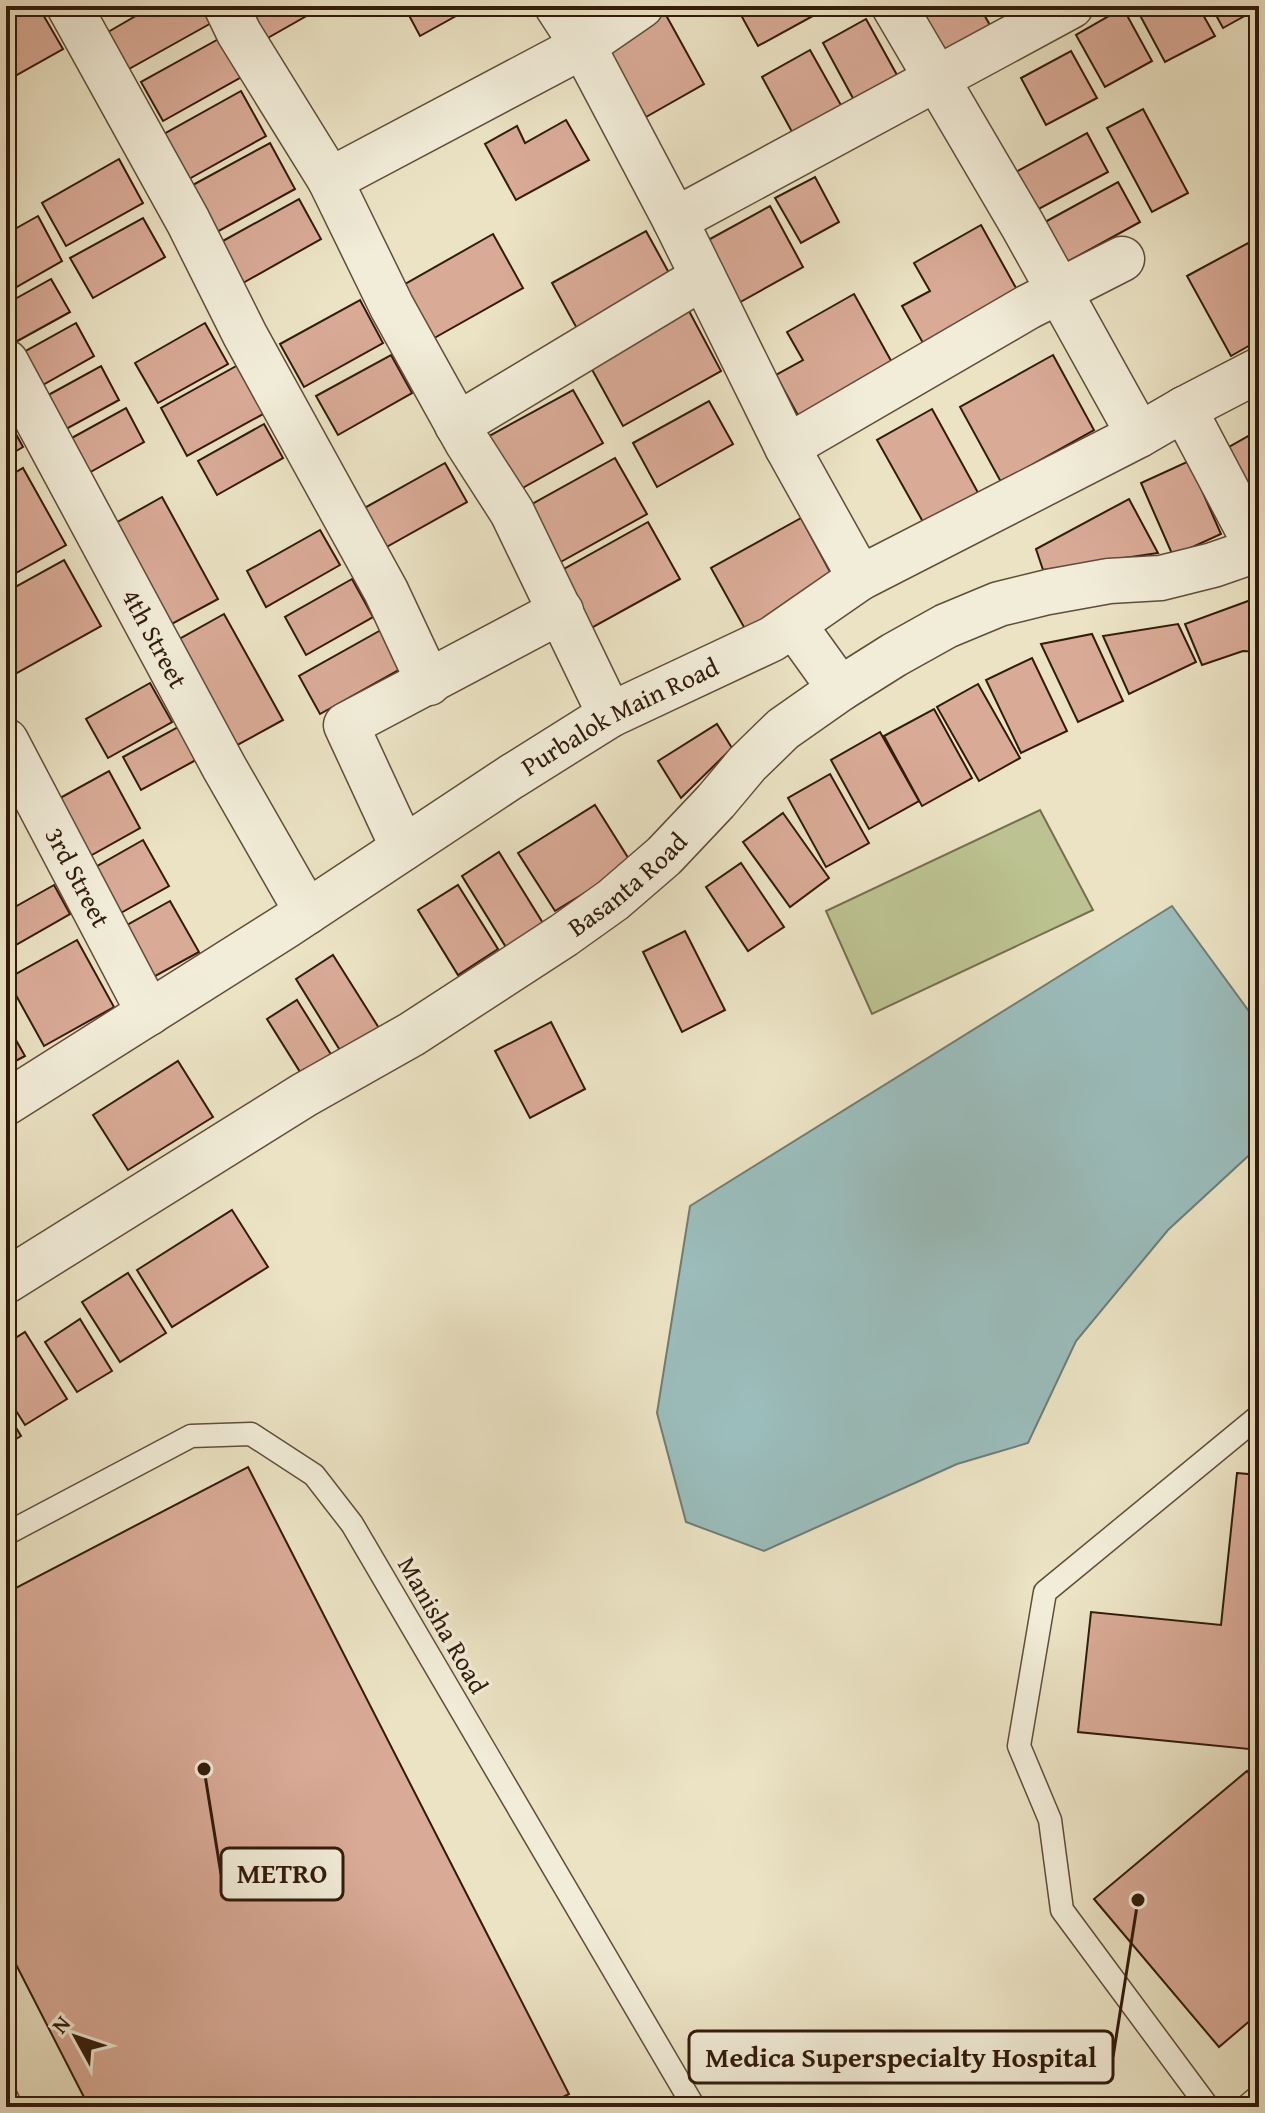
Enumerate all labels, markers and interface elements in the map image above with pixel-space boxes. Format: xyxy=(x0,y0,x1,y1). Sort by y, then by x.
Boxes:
street label: 4th Street xyxy=(113,582,198,695)
street label: Purbalok Main Road xyxy=(513,647,725,785)
street label: 3rd Street xyxy=(36,820,121,934)
street label: Basanta Road xyxy=(559,823,696,946)
street label: Manisha Road xyxy=(388,1549,499,1701)
callout: METRO xyxy=(221,1848,343,1900)
text: METRO xyxy=(237,1852,327,1893)
north arrow xyxy=(36,1997,116,2077)
text: N xyxy=(44,2008,78,2040)
callout: Medica Superspecialty Hospital xyxy=(689,2031,1113,2083)
text: Medica Superspecialty Hospital xyxy=(705,2036,1097,2077)

